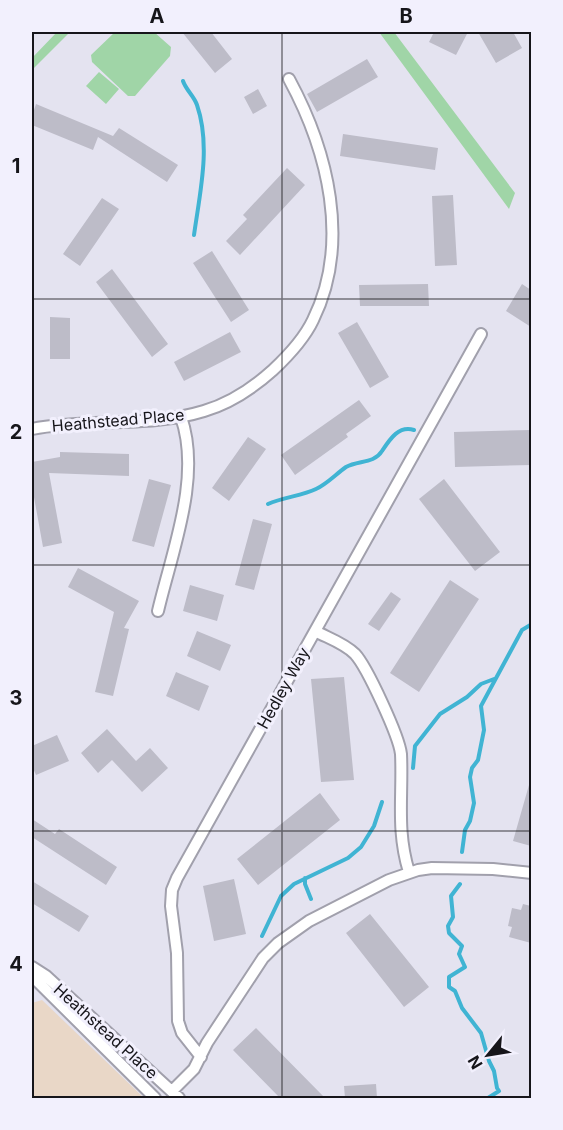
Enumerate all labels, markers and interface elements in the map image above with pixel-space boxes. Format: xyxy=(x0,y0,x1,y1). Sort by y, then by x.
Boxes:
text: A xyxy=(150,4,165,28)
text: B xyxy=(399,4,413,28)
text: 1 xyxy=(12,154,20,178)
street label: Heathstead Place xyxy=(51,404,185,436)
text: 2 xyxy=(10,420,22,444)
street label: Hedley Way xyxy=(252,644,314,732)
text: 3 xyxy=(10,686,22,710)
text: 4 xyxy=(9,952,23,976)
street label: Heathstead Place xyxy=(50,979,162,1083)
north arrow xyxy=(458,1025,518,1085)
text: N xyxy=(463,1052,487,1073)

